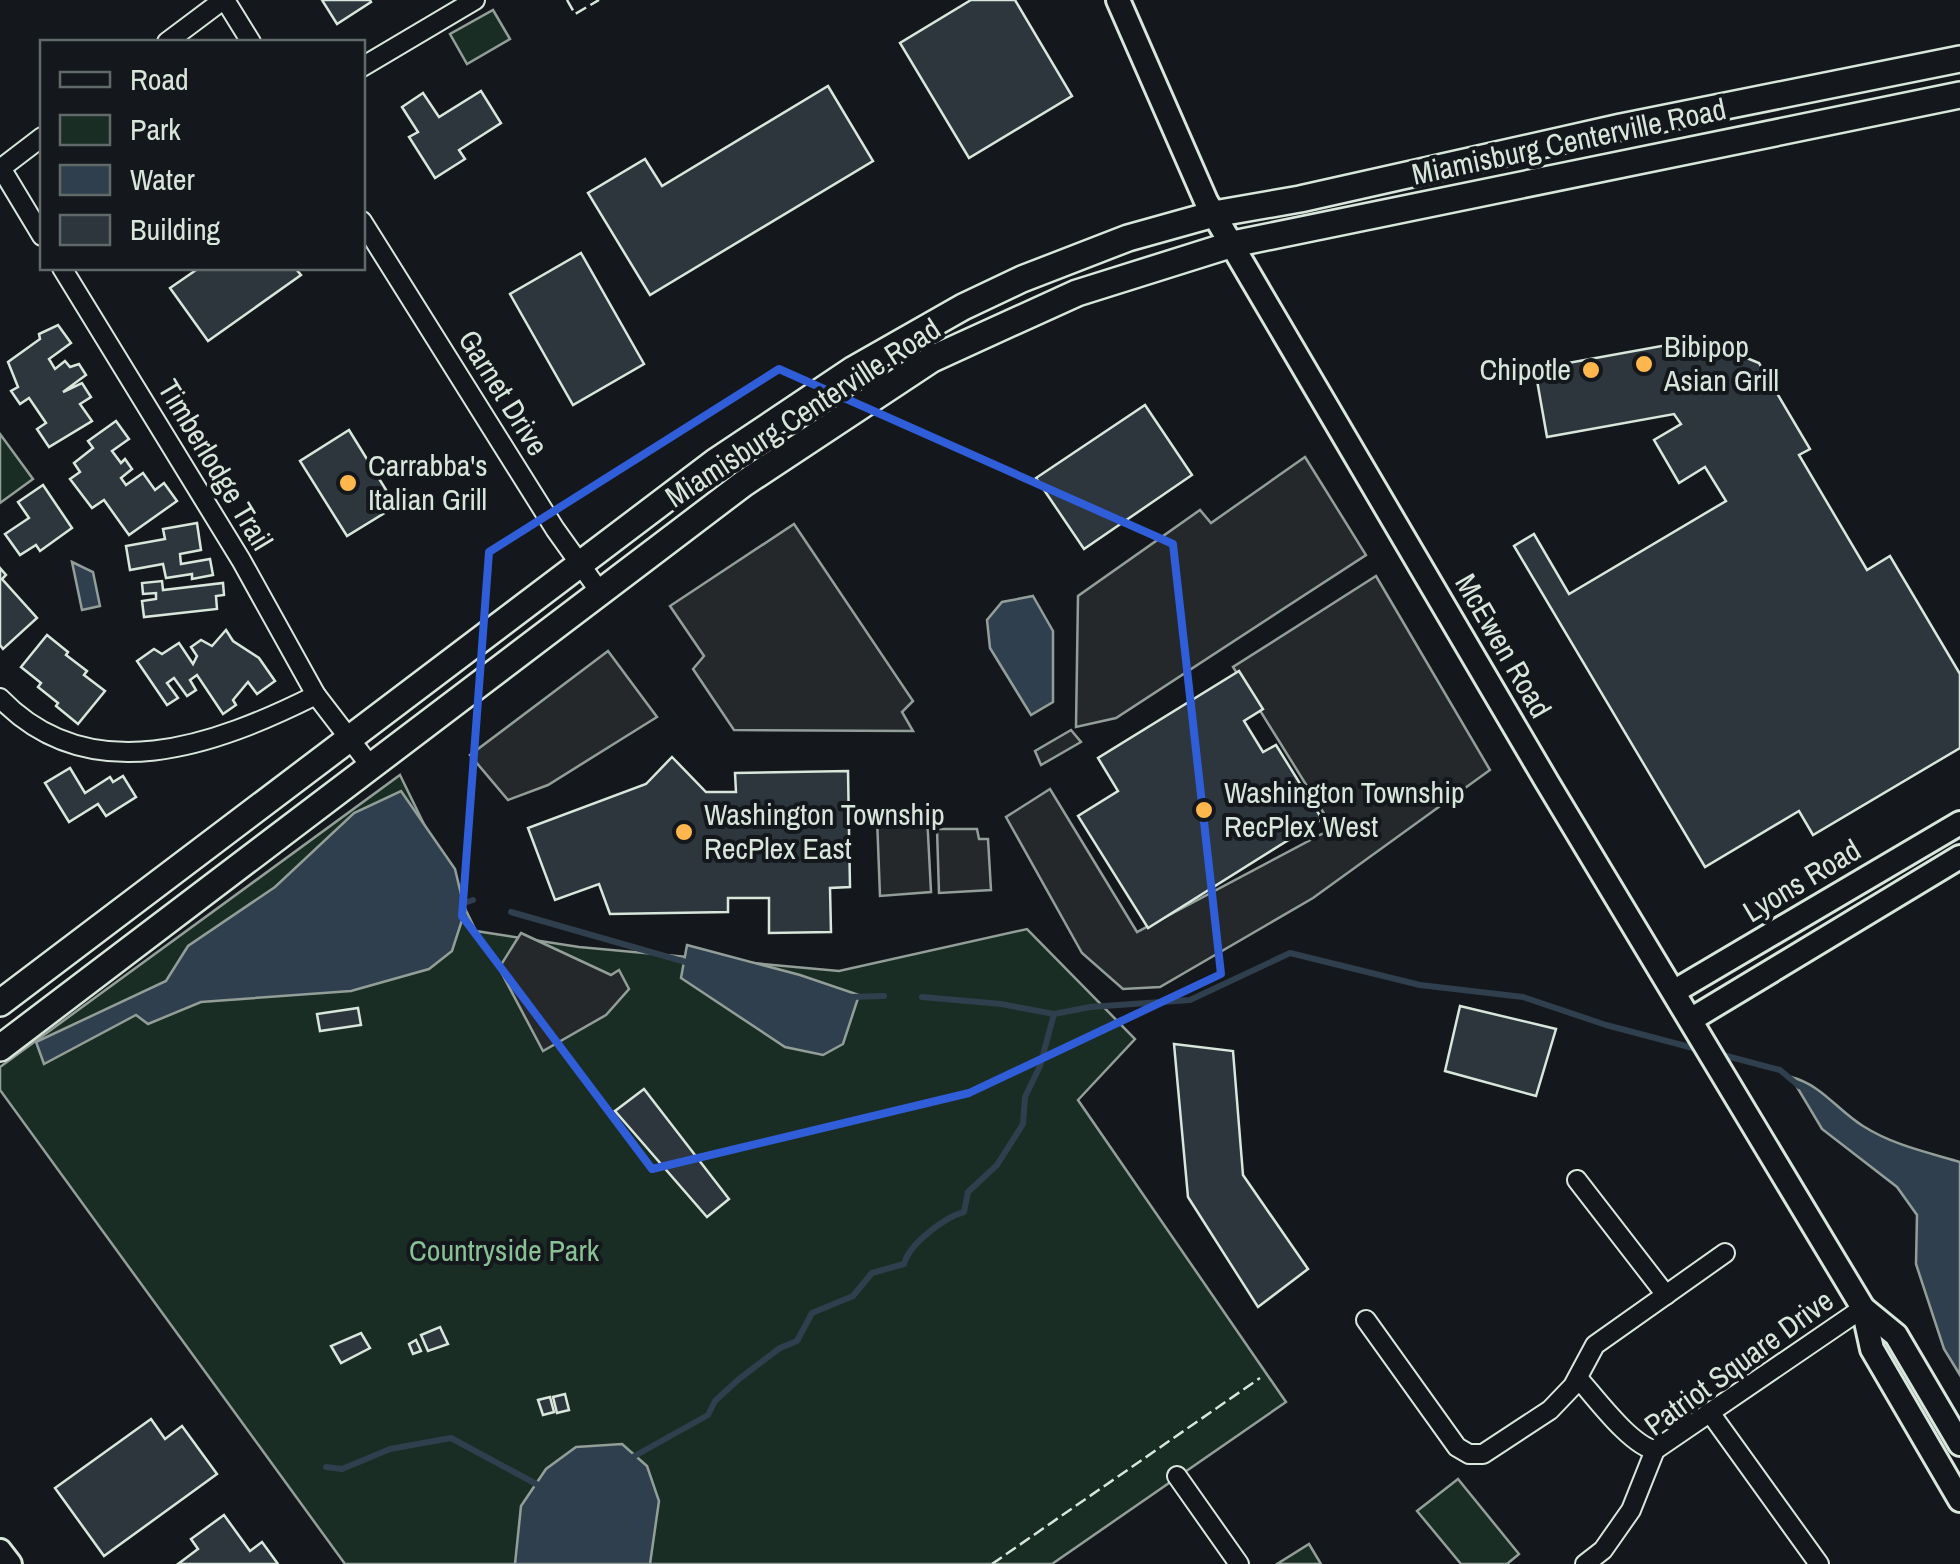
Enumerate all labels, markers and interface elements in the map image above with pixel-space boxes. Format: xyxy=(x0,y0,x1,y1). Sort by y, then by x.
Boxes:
legend xyxy=(40,40,365,270)
text: Road xyxy=(130,59,189,99)
street label: Miamisburg Centerville Road xyxy=(1408,88,1729,194)
text: Park xyxy=(130,109,181,149)
text: Water xyxy=(130,159,196,199)
text: Building xyxy=(130,209,221,249)
street label: Miamisburg Centerville Road xyxy=(657,308,948,516)
street label: Garnet Drive xyxy=(450,322,558,463)
place label: Bibipop Asian Grill xyxy=(1663,326,1779,400)
place label: Chipotle xyxy=(1479,349,1571,389)
marker: Bibipop Asian Grill xyxy=(1633,353,1655,375)
marker: Chipotle xyxy=(1580,359,1602,381)
street label: Timberlodge Trail xyxy=(149,372,283,557)
place label: Carrabba's Italian Grill xyxy=(368,445,488,519)
marker: Carrabba's Italian Grill xyxy=(337,472,359,494)
street label: McEwen Road xyxy=(1447,566,1561,725)
place label: Washington Township RecPlex West xyxy=(1224,772,1465,846)
place label: Washington Township RecPlex East xyxy=(704,794,945,868)
marker: Washington Township RecPlex West xyxy=(1193,799,1215,821)
marker: Washington Township RecPlex East xyxy=(673,821,695,843)
street label: Lyons Road xyxy=(1735,829,1868,931)
park label: Countryside Park xyxy=(409,1230,600,1270)
street label: Patriot Square Drive xyxy=(1636,1280,1841,1444)

